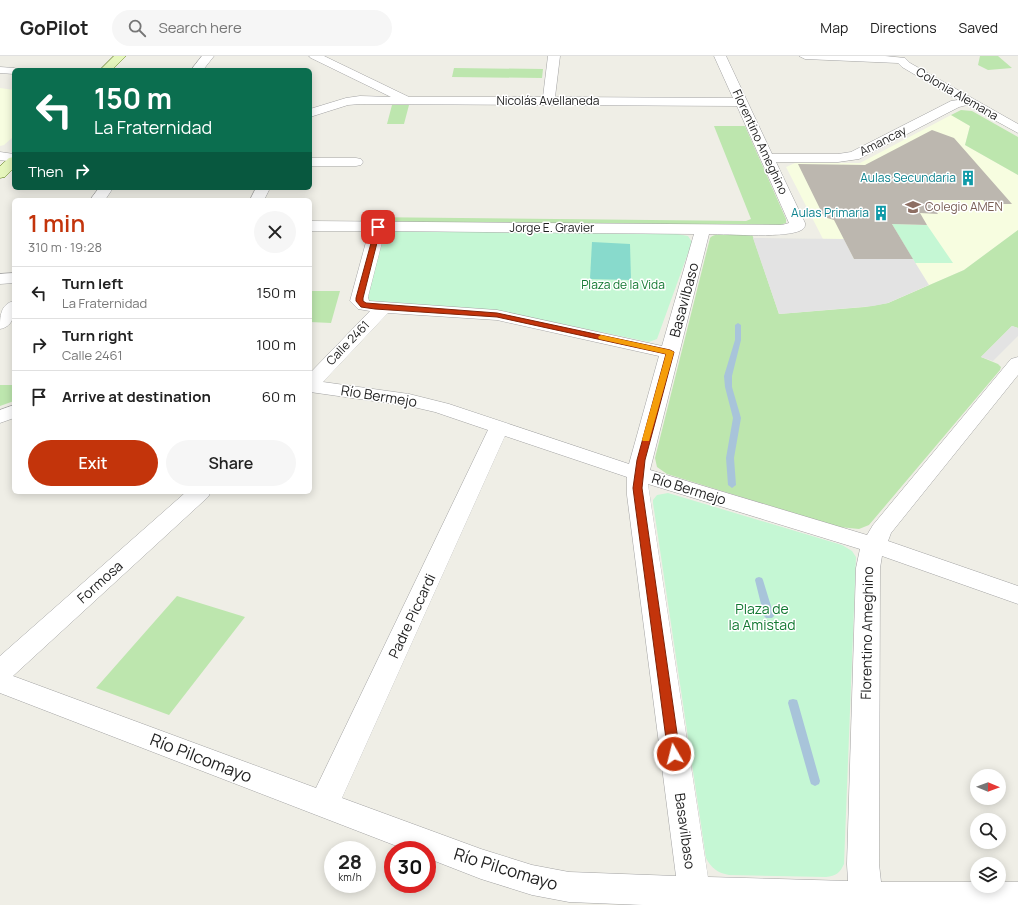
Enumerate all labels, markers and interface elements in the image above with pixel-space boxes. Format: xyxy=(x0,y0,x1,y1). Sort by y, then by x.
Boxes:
search box xyxy=(112,10,392,46)
text: GoPilot xyxy=(20,15,88,41)
icon: search xyxy=(126,17,148,39)
text: Search here xyxy=(158,17,242,38)
text: Map xyxy=(820,18,848,37)
text: Directions xyxy=(870,18,937,37)
text: Saved xyxy=(959,18,998,37)
street label: Colonia Alemana xyxy=(913,63,1002,124)
text: 150 m xyxy=(94,79,172,117)
icon: left xyxy=(28,84,80,136)
street label: Florentino Ameghino xyxy=(729,86,792,197)
street label: Nicolás Avellaneda xyxy=(497,92,599,109)
text: La Fraternidad xyxy=(94,115,212,139)
street label: Amancay xyxy=(856,121,910,160)
icon: right xyxy=(71,160,93,182)
text: Then xyxy=(28,161,63,182)
place label: Aulas Secundaria xyxy=(860,169,956,186)
building icon: Aulas Secundaria xyxy=(959,169,977,187)
school or university icon: Colegio AMEN xyxy=(904,198,922,216)
place label: Colegio AMEN xyxy=(925,198,1003,215)
place label: Aulas Primaria xyxy=(791,204,869,221)
building icon: Aulas Primaria xyxy=(872,204,890,222)
text: 1 min xyxy=(28,206,85,239)
pin xyxy=(361,210,395,244)
button: close xyxy=(254,211,296,253)
icon: arrive xyxy=(367,216,389,238)
street label: Jorge E. Gravier xyxy=(510,219,595,236)
text: 310 m · 19:28 xyxy=(28,238,102,256)
street label: Basavilbaso xyxy=(664,260,703,339)
text: Turn left xyxy=(62,273,124,294)
park label: Plaza de la Vida xyxy=(581,276,665,293)
icon: left xyxy=(28,282,50,304)
text: 150 m xyxy=(257,282,296,303)
text: La Fraternidad xyxy=(62,294,147,312)
street label: Calle 2461 xyxy=(322,317,373,369)
text: Turn right xyxy=(62,325,133,346)
icon: right xyxy=(28,334,50,356)
text: 100 m xyxy=(256,334,296,355)
text: Calle 2461 xyxy=(62,346,123,364)
street label: Río Bermejo xyxy=(340,380,418,411)
icon: arrive xyxy=(28,386,50,408)
text: Arrive at destination xyxy=(62,386,211,407)
text: 60 m xyxy=(262,386,296,407)
button: Exit xyxy=(28,440,158,486)
button: Share xyxy=(166,440,296,486)
street label: Río Bermejo xyxy=(650,468,729,509)
street label: Formosa xyxy=(73,556,127,607)
street label: Florentino Ameghino xyxy=(856,566,877,700)
street label: Padre Piccardi xyxy=(384,570,439,661)
park label: Plaza de la Amistad xyxy=(729,599,795,634)
street label: Río Pilcomayo xyxy=(147,728,256,788)
position arrow xyxy=(653,733,695,775)
north arrow xyxy=(970,769,1006,805)
map controls xyxy=(970,769,1006,893)
street label: Basavilbaso xyxy=(671,792,700,870)
button: search xyxy=(970,813,1006,849)
speed limit sign: 30 xyxy=(384,841,436,893)
street label: Río Pilcomayo xyxy=(451,842,561,895)
text: 28 xyxy=(338,848,362,875)
button: layers xyxy=(970,857,1006,893)
text: km/h xyxy=(338,870,362,884)

